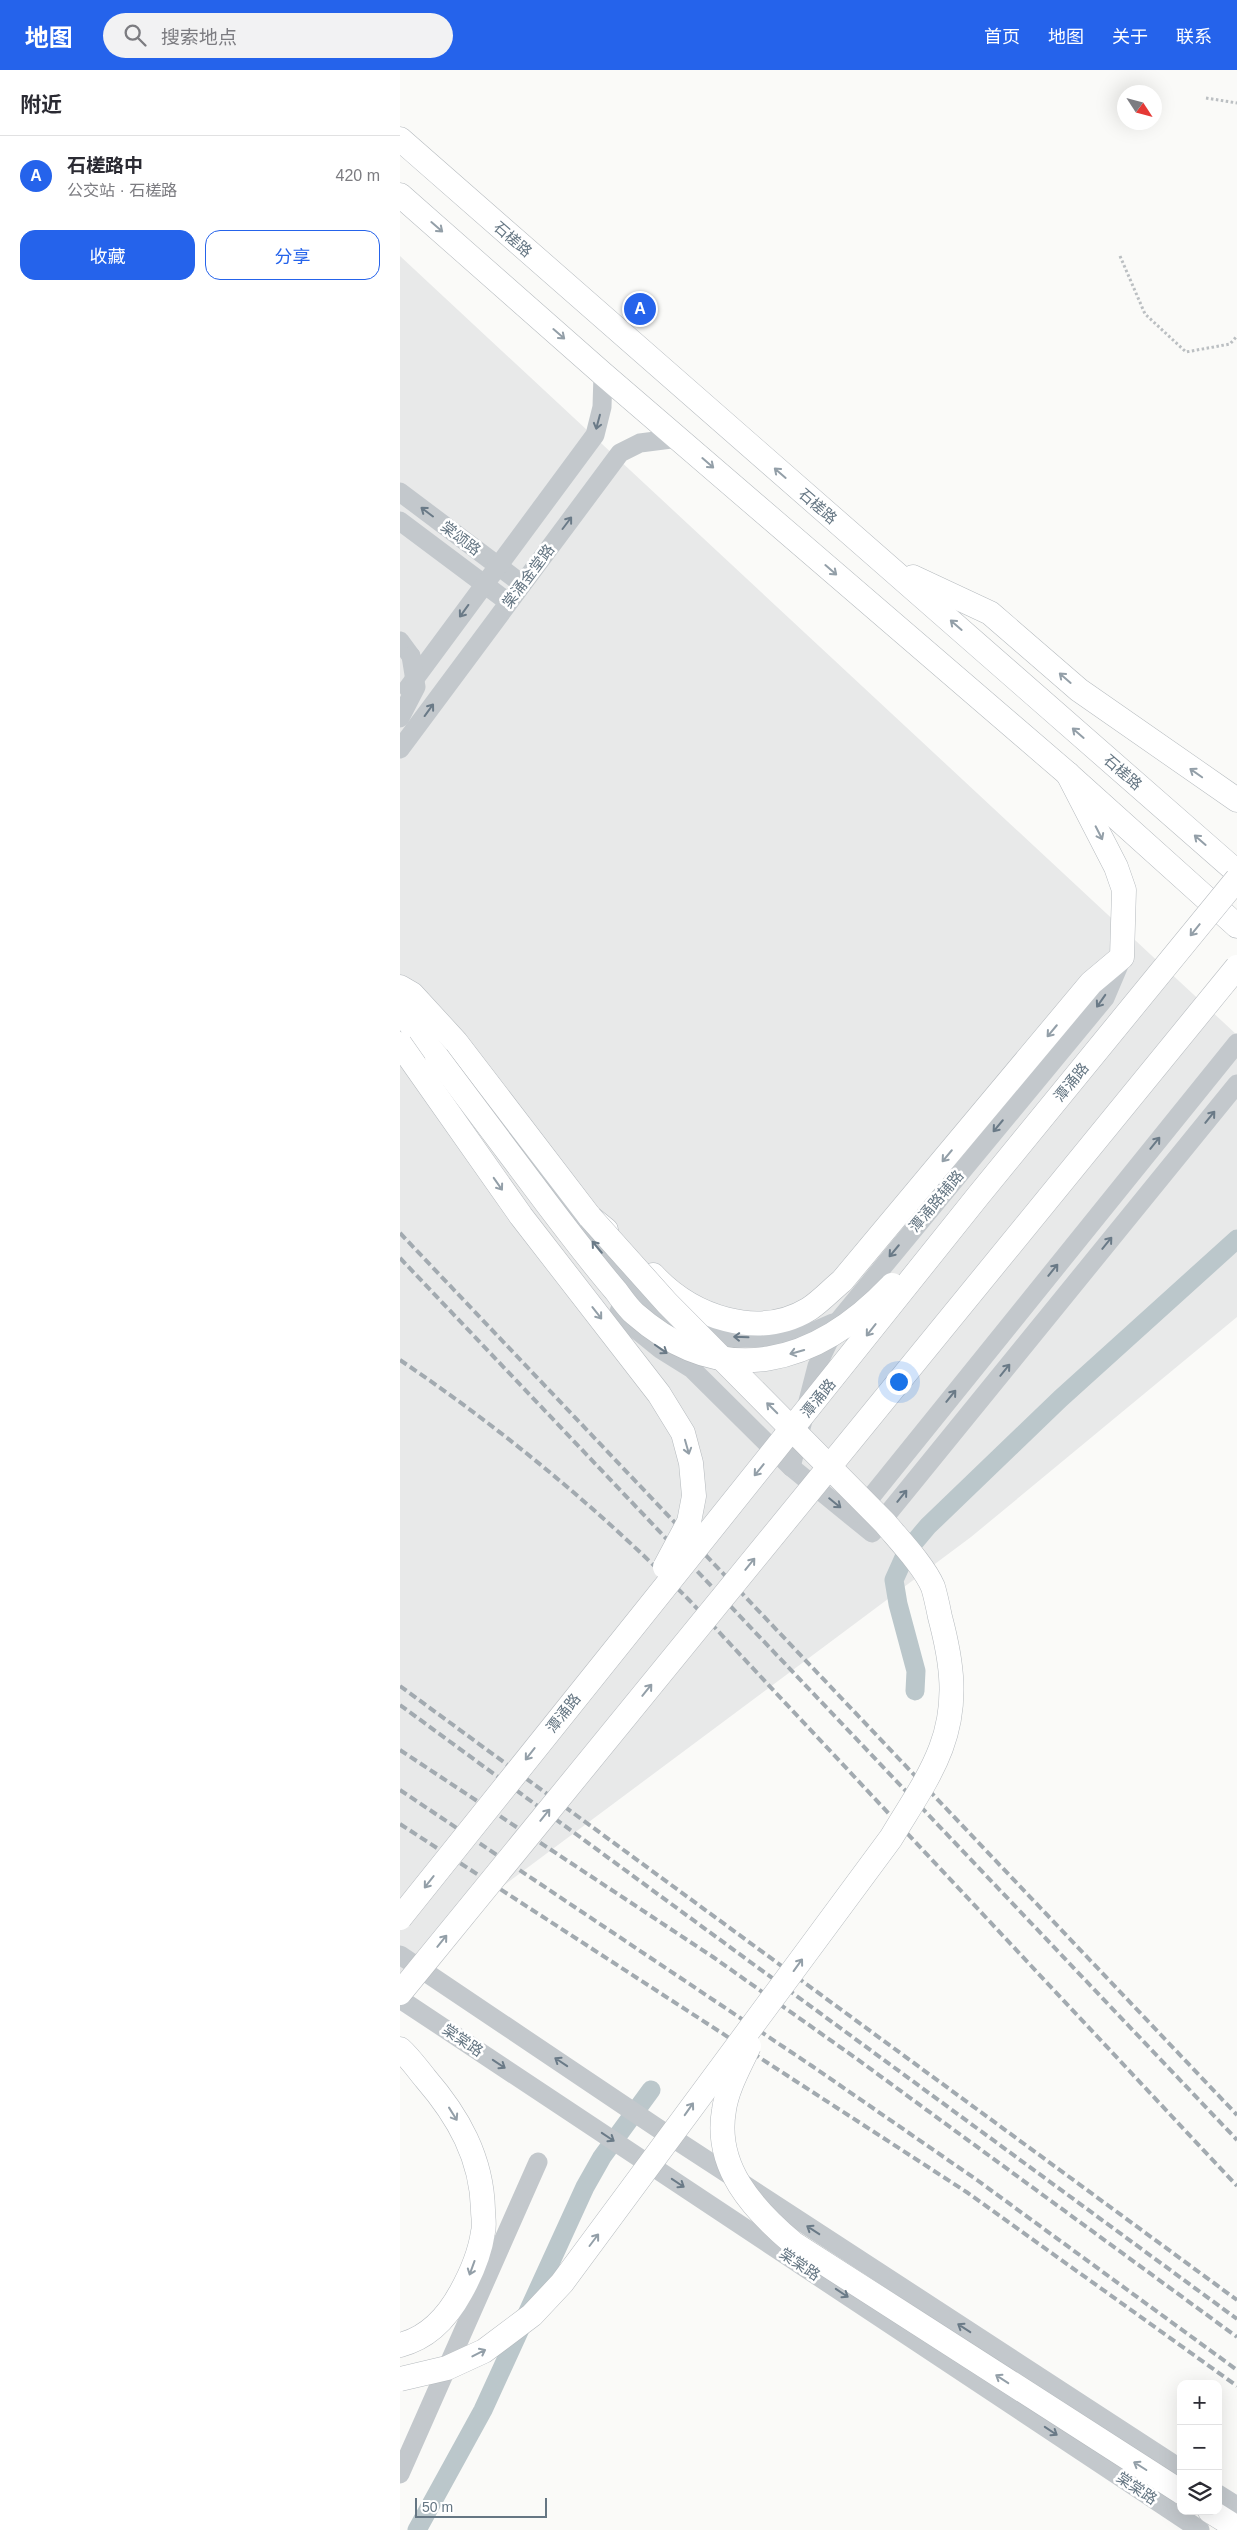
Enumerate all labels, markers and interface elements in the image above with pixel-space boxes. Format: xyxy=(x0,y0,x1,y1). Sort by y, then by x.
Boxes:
search box xyxy=(103,13,453,58)
icon: search xyxy=(121,21,149,49)
text: 地图 xyxy=(25,24,73,51)
text: 搜索地点 xyxy=(161,27,237,48)
text: 首页 xyxy=(984,27,1020,47)
text: 地图 xyxy=(1048,27,1084,47)
text: 关于 xyxy=(1112,27,1148,47)
text: 联系 xyxy=(1176,27,1212,47)
north arrow xyxy=(1117,85,1162,130)
text: 附近 xyxy=(20,93,62,116)
text: 石槎路中 xyxy=(67,155,143,176)
text: A xyxy=(30,167,42,184)
text: 420 m xyxy=(336,167,380,184)
text: 公交站 · 石槎路 xyxy=(67,182,177,199)
street label: 石槎路 xyxy=(490,218,536,260)
one-way arrow xyxy=(430,221,443,233)
button: 收藏 xyxy=(20,230,195,280)
button: 分享 xyxy=(205,230,380,280)
pin: A xyxy=(624,290,656,328)
one-way arrow xyxy=(552,329,565,340)
one-way arrow xyxy=(593,414,602,430)
one-way arrow xyxy=(701,458,714,469)
one-way arrow xyxy=(774,467,787,479)
street label: 石槎路 xyxy=(795,485,841,527)
one-way arrow xyxy=(420,507,434,517)
one-way arrow xyxy=(562,517,573,530)
street label: 棠颂路 xyxy=(438,518,484,558)
street label: 棠涌金堂路 xyxy=(499,541,557,611)
one-way arrow xyxy=(825,564,838,575)
one-way arrow xyxy=(459,604,470,617)
one-way arrow xyxy=(949,620,962,631)
one-way arrow xyxy=(1059,673,1072,684)
one-way arrow xyxy=(424,703,434,717)
one-way arrow xyxy=(1071,727,1084,738)
street label: 石槎路 xyxy=(1100,751,1146,793)
one-way arrow xyxy=(1190,768,1204,779)
one-way arrow xyxy=(1095,825,1104,840)
one-way arrow xyxy=(1194,834,1207,845)
one-way arrow xyxy=(1190,923,1201,936)
one-way arrow xyxy=(1096,994,1106,1008)
one-way arrow xyxy=(1046,1024,1057,1037)
street label: 潭涌路 xyxy=(1050,1059,1092,1105)
one-way arrow xyxy=(1204,1111,1215,1124)
one-way arrow xyxy=(993,1120,1004,1133)
one-way arrow xyxy=(1150,1137,1161,1150)
one-way arrow xyxy=(942,1149,953,1162)
street label: 潭涌路辅路 xyxy=(905,1167,967,1235)
one-way arrow xyxy=(493,1177,503,1191)
one-way arrow xyxy=(1102,1237,1113,1250)
one-way arrow xyxy=(592,1241,603,1254)
one-way arrow xyxy=(889,1244,900,1257)
one-way arrow xyxy=(1048,1264,1059,1277)
one-way arrow xyxy=(592,1306,602,1320)
one-way arrow xyxy=(866,1323,877,1336)
one-way arrow xyxy=(733,1333,749,1342)
one-way arrow xyxy=(654,1344,668,1354)
one-way arrow xyxy=(789,1348,805,1357)
one-way arrow xyxy=(999,1363,1010,1376)
your location xyxy=(886,1369,912,1395)
street label: 潭涌路 xyxy=(797,1375,839,1421)
one-way arrow xyxy=(946,1390,957,1403)
one-way arrow xyxy=(765,1402,778,1414)
one-way arrow xyxy=(682,1439,692,1455)
one-way arrow xyxy=(753,1464,764,1477)
one-way arrow xyxy=(897,1489,908,1502)
one-way arrow xyxy=(828,1497,841,1508)
one-way arrow xyxy=(744,1557,755,1570)
one-way arrow xyxy=(642,1683,653,1696)
street label: 潭涌路 xyxy=(542,1690,584,1736)
one-way arrow xyxy=(525,1747,535,1761)
one-way arrow xyxy=(539,1809,550,1822)
one-way arrow xyxy=(424,1875,435,1888)
one-way arrow xyxy=(436,1935,447,1948)
one-way arrow xyxy=(793,1958,803,1972)
street label: 棠棠路 xyxy=(440,2020,486,2060)
one-way arrow xyxy=(554,2057,568,2067)
one-way arrow xyxy=(492,2059,506,2069)
one-way arrow xyxy=(684,2103,695,2116)
one-way arrow xyxy=(447,2107,458,2121)
one-way arrow xyxy=(601,2132,615,2142)
one-way arrow xyxy=(671,2178,685,2188)
one-way arrow xyxy=(806,2225,820,2235)
one-way arrow xyxy=(589,2233,599,2247)
street label: 棠棠路 xyxy=(777,2244,823,2284)
one-way arrow xyxy=(467,2260,476,2275)
one-way arrow xyxy=(835,2288,849,2298)
one-way arrow xyxy=(957,2323,971,2333)
one-way arrow xyxy=(471,2348,486,2357)
one-way arrow xyxy=(996,2374,1010,2384)
map controls xyxy=(1177,2380,1222,2515)
button: + xyxy=(1177,2380,1222,2425)
button: − xyxy=(1177,2425,1222,2470)
one-way arrow xyxy=(1043,2426,1057,2436)
one-way arrow xyxy=(1133,2460,1147,2470)
street label: 棠棠路 xyxy=(1114,2468,1160,2508)
button: layers xyxy=(1177,2470,1222,2515)
scale bar xyxy=(415,2495,548,2518)
text: 50 m xyxy=(422,2499,453,2515)

